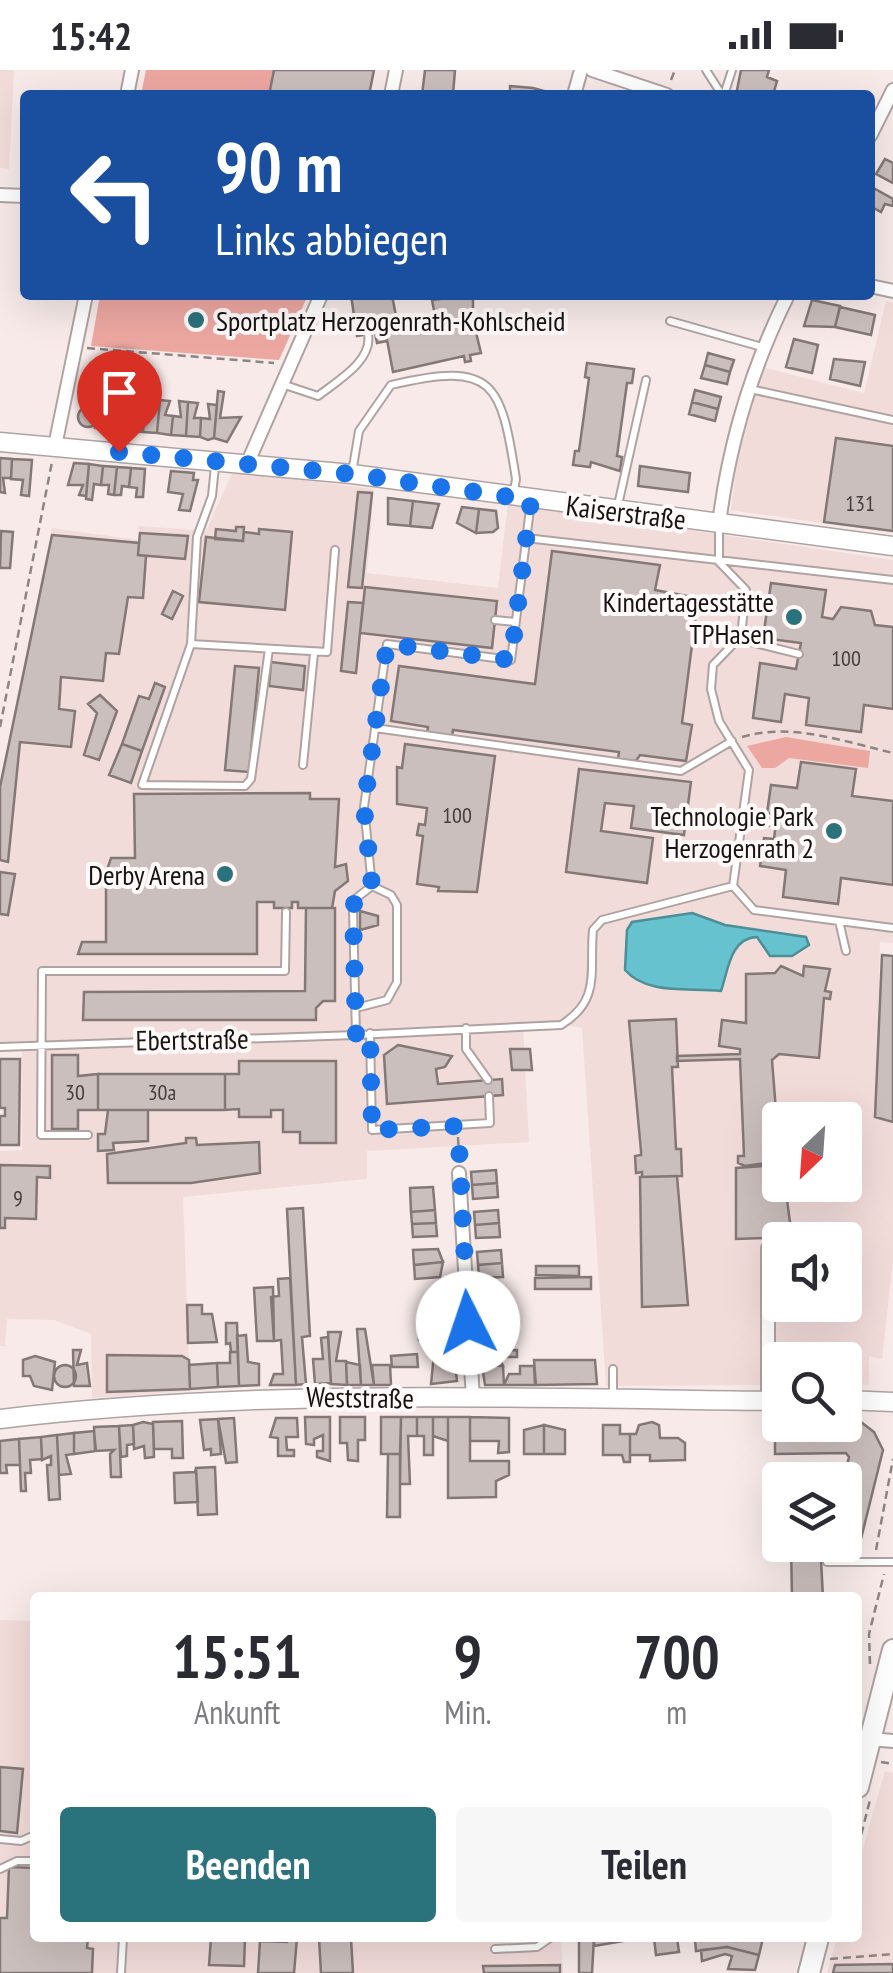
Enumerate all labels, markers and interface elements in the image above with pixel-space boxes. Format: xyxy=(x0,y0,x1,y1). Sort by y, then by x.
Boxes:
text: 15:42 xyxy=(50,11,132,60)
text: 90 m xyxy=(215,121,343,211)
icon: left xyxy=(50,130,180,260)
text: Links abbiegen xyxy=(215,209,448,267)
place label: Sportplatz Herzogenrath-Kohlscheid xyxy=(216,302,566,339)
marker: Sportplatz Herzogenrath-Kohlscheid xyxy=(185,309,207,331)
pin xyxy=(77,350,162,453)
icon: arrive xyxy=(92,365,147,420)
street label: Kaiserstraße xyxy=(564,486,688,538)
house number: 131 xyxy=(845,489,875,517)
place label: Kindertagesstätte TPHasen xyxy=(603,583,774,652)
marker: Kindertagesstätte TPHasen xyxy=(783,606,805,628)
house number: 100 xyxy=(831,644,861,672)
place label: Technologie Park Herzogenrath 2 xyxy=(650,797,814,866)
house number: 100 xyxy=(442,801,472,829)
marker: Technologie Park Herzogenrath 2 xyxy=(823,820,845,842)
place label: Derby Arena xyxy=(88,856,205,893)
marker: Derby Arena xyxy=(214,863,236,885)
street label: Ebertstraße xyxy=(135,1020,249,1058)
house number: 30 xyxy=(65,1078,85,1106)
house number: 30a xyxy=(148,1078,176,1106)
north arrow xyxy=(762,1102,862,1202)
map controls xyxy=(762,1102,862,1562)
house number: 9 xyxy=(13,1184,23,1212)
button: sound xyxy=(762,1222,862,1322)
position arrow xyxy=(416,1271,520,1375)
button: search xyxy=(762,1342,862,1442)
street label: Weststraße xyxy=(306,1378,414,1416)
button: layers xyxy=(762,1462,862,1562)
text: 15:51 xyxy=(172,1617,302,1695)
text: 9 xyxy=(454,1617,482,1695)
text: 700 xyxy=(634,1617,720,1695)
text: Ankunft xyxy=(194,1691,280,1733)
text: Min. xyxy=(444,1691,491,1733)
text: m xyxy=(666,1691,687,1733)
button: Beenden xyxy=(60,1807,436,1922)
button: Teilen xyxy=(456,1807,832,1922)

